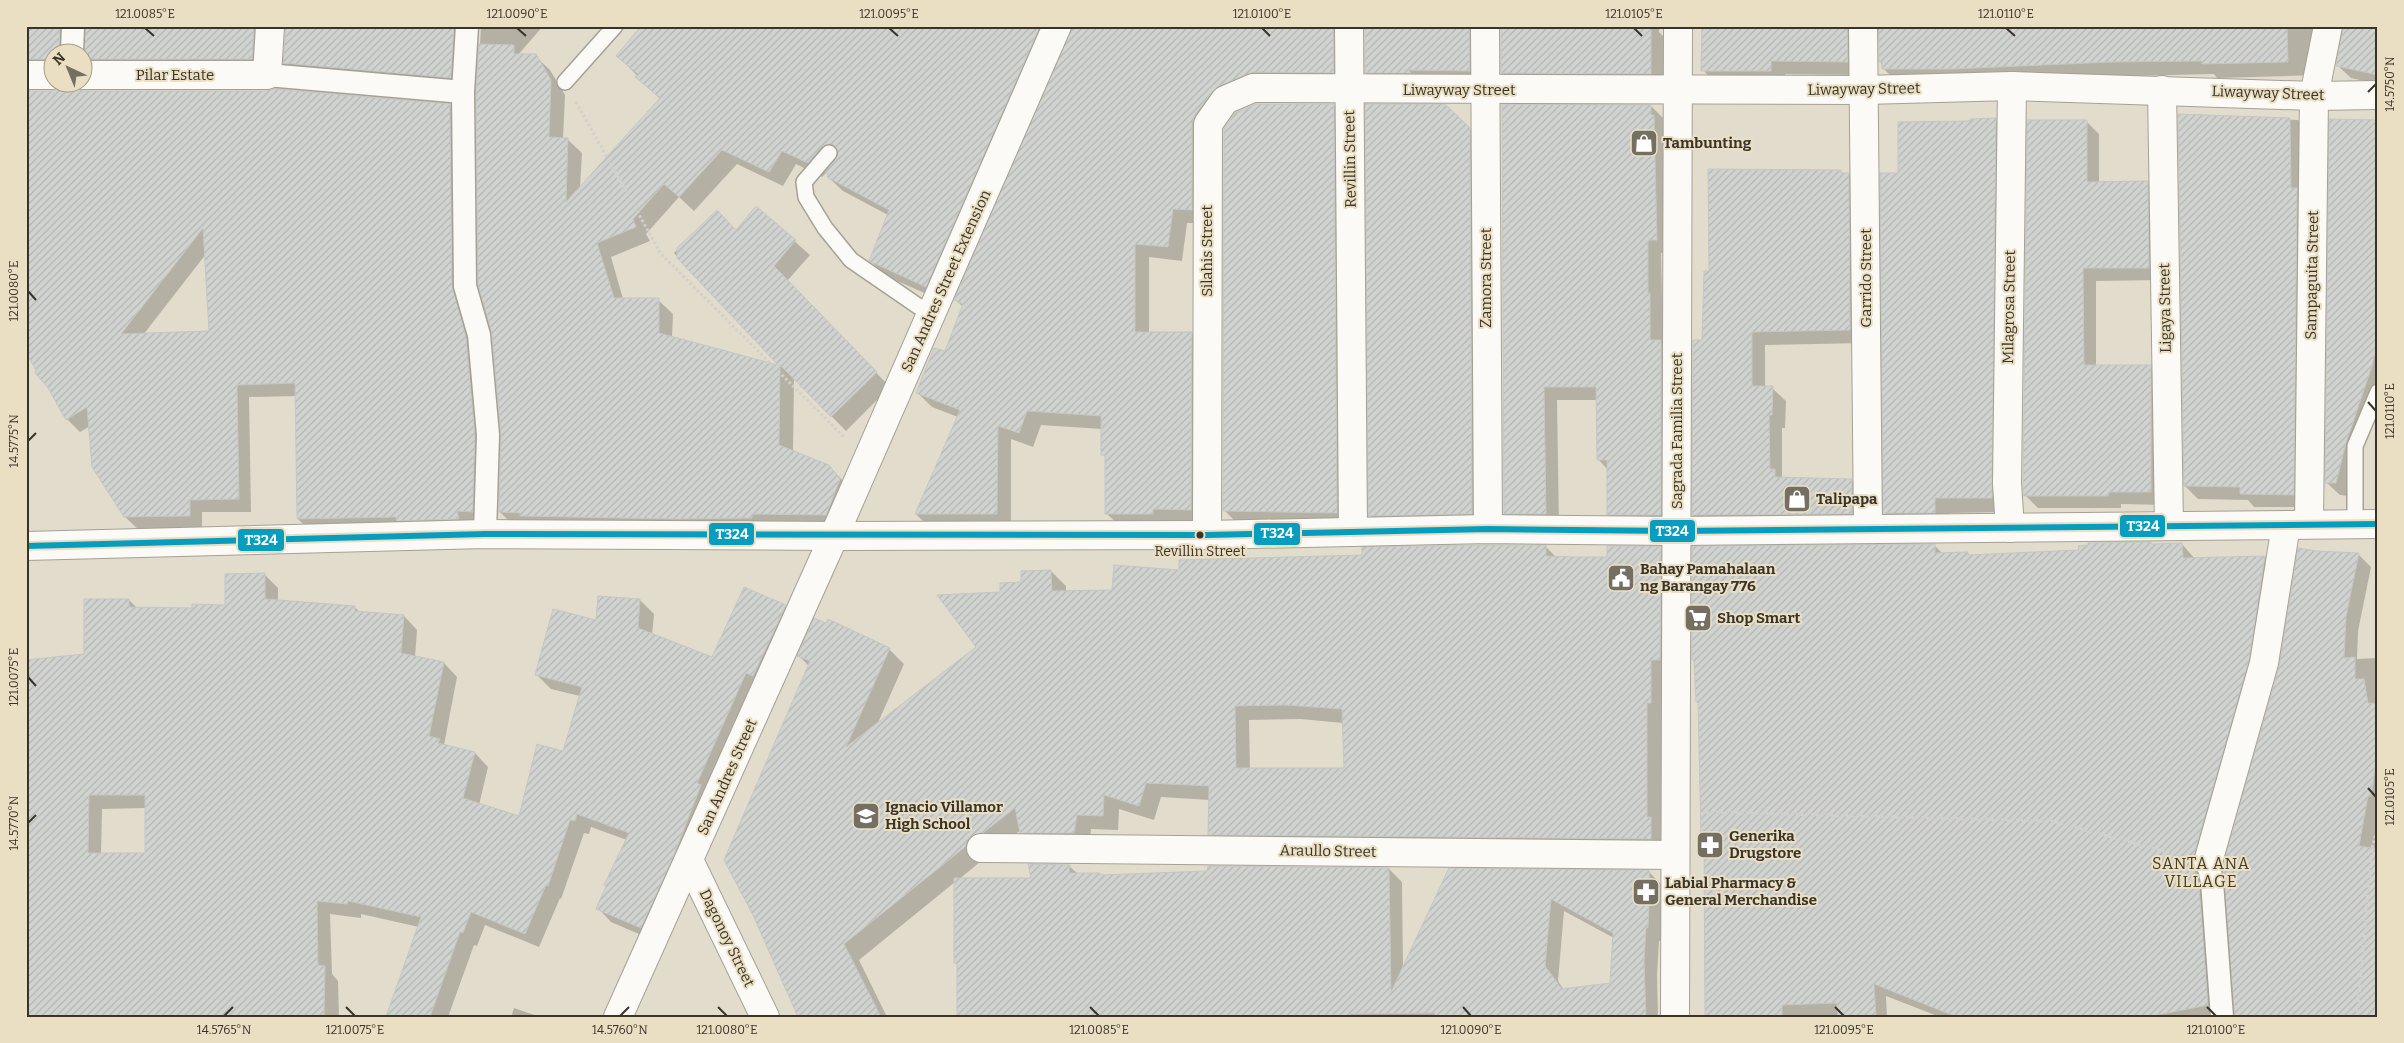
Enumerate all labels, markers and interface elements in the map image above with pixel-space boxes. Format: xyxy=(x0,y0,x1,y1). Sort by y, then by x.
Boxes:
text: 121.0085°E xyxy=(115,7,175,21)
text: 121.0090°E xyxy=(487,7,547,21)
text: 121.0095°E xyxy=(859,7,919,21)
text: 121.0100°E xyxy=(1233,7,1291,21)
text: 121.0105°E xyxy=(1605,7,1663,21)
text: 121.0110°E xyxy=(1978,7,2034,21)
north arrow xyxy=(42,42,92,92)
text: N xyxy=(50,49,69,69)
text: 14.5750°N xyxy=(2383,56,2397,112)
street label: Pilar Estate xyxy=(136,66,214,84)
street label: Liwayway Street xyxy=(1808,79,1921,99)
street label: Liwayway Street xyxy=(1403,81,1516,99)
street label: Liwayway Street xyxy=(2211,82,2325,104)
street label: Revillin Street xyxy=(1340,109,1360,208)
shop icon: Tambunting xyxy=(1629,128,1659,158)
place label: Tambunting xyxy=(1663,134,1752,152)
street label: San Andres Street Extension xyxy=(898,187,995,375)
street label: Silahis Street xyxy=(1198,205,1216,297)
street label: Sampaguita Street xyxy=(2302,210,2322,340)
street label: Zamora Street xyxy=(1477,227,1495,328)
street label: Garrido Street xyxy=(1857,228,1875,328)
street label: Milagrosa Street xyxy=(1999,249,2019,364)
text: 121.0080°E xyxy=(7,260,21,322)
street label: Ligaya Street xyxy=(2155,262,2175,353)
street label: Sagrada Familia Street xyxy=(1668,352,1686,509)
text: 121.0110°E xyxy=(2383,383,2397,439)
text: 14.5775°N xyxy=(7,414,21,468)
shop icon: Talipapa xyxy=(1782,484,1812,514)
place label: Talipapa xyxy=(1816,490,1878,508)
line badge: T324 xyxy=(2119,514,2166,538)
text: T324 xyxy=(2126,518,2160,535)
line badge: T324 xyxy=(1649,519,1696,543)
line badge: T324 xyxy=(708,522,755,546)
line badge: T324 xyxy=(1253,522,1301,546)
text: T324 xyxy=(1655,523,1689,540)
text: T324 xyxy=(1260,525,1294,542)
text: T324 xyxy=(715,526,749,543)
line badge: T324 xyxy=(237,528,285,552)
marker: Revillin Street xyxy=(1195,530,1205,540)
text: T324 xyxy=(244,532,278,549)
place label: Revillin Street xyxy=(1154,543,1246,560)
place label: Bahay Pamahalaan ng Barangay 776 xyxy=(1640,560,1776,595)
public building icon: Bahay Pamahalaan ng Barangay 776 xyxy=(1606,563,1636,593)
supermarket icon: Shop Smart xyxy=(1683,603,1713,633)
place label: Shop Smart xyxy=(1717,609,1800,627)
text: 121.0075°E xyxy=(7,648,21,706)
street label: San Andres Street xyxy=(693,716,761,838)
text: 121.0105°E xyxy=(2383,768,2397,826)
text: 14.5770°N xyxy=(7,795,21,850)
place label: Ignacio Villamor High School xyxy=(885,798,1003,833)
school or university icon: Ignacio Villamor High School xyxy=(851,801,881,831)
place label: Generika Drugstore xyxy=(1729,827,1801,862)
pharmacy icon: Generika Drugstore xyxy=(1695,830,1725,860)
street label: Araullo Street xyxy=(1280,841,1377,861)
district label: SANTA ANA VILLAGE xyxy=(2152,854,2250,891)
place label: Labial Pharmacy & General Merchandise xyxy=(1665,874,1817,909)
pharmacy icon: Labial Pharmacy & General Merchandise xyxy=(1631,877,1661,907)
street label: Dagonoy Street xyxy=(696,886,759,990)
text: 14.5765°N xyxy=(197,1023,252,1037)
text: 121.0075°E xyxy=(326,1023,384,1037)
text: 14.5760°N xyxy=(592,1023,648,1037)
text: 121.0080°E xyxy=(696,1023,758,1037)
text: 121.0085°E xyxy=(1069,1023,1129,1037)
text: 121.0090°E xyxy=(1441,1023,1501,1037)
text: 121.0095°E xyxy=(1814,1023,1874,1037)
text: 121.0100°E xyxy=(2187,1023,2245,1037)

